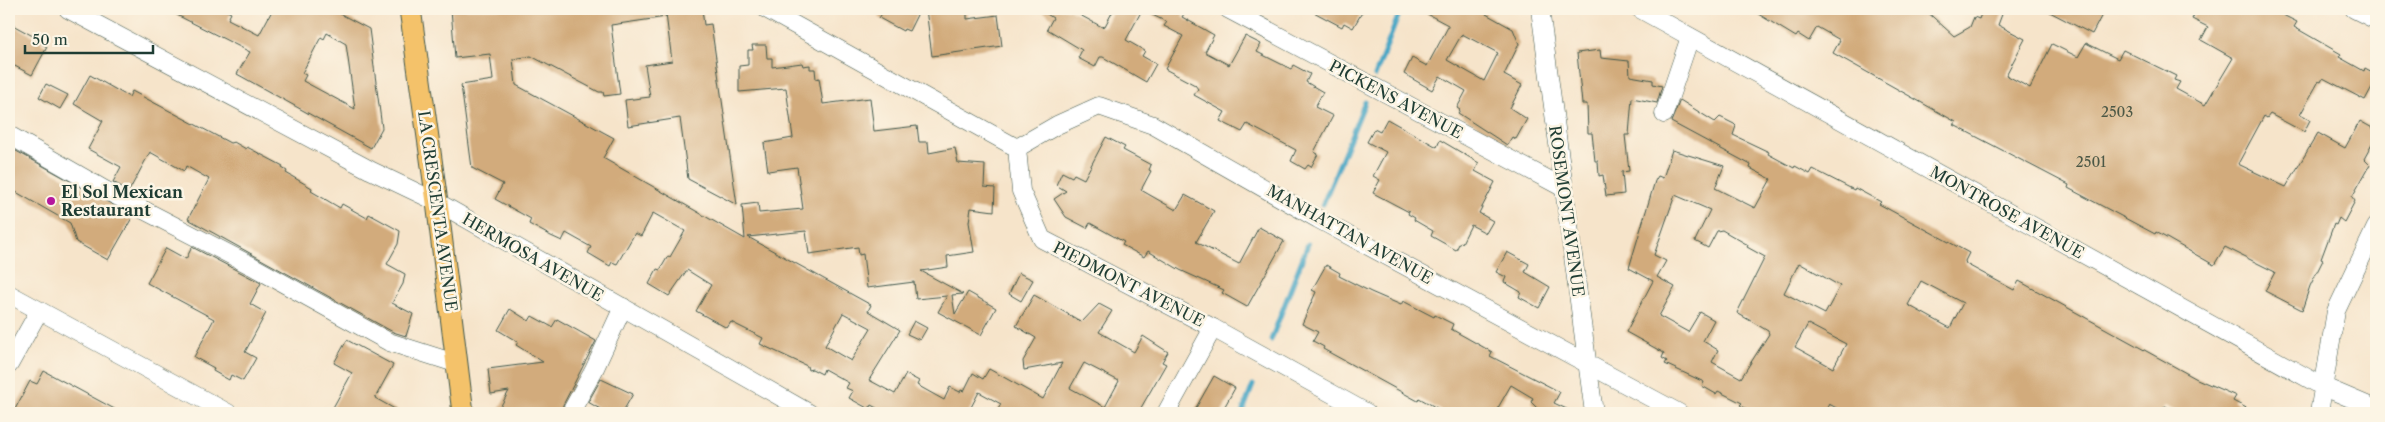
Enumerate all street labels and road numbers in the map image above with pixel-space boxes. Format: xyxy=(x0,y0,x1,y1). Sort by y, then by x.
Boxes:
street label: PICKENS AVENUE xyxy=(1326,55,1466,143)
street label: LA CRESCENTA AVENUE xyxy=(414,109,462,313)
street label: ROSEMONT AVENUE xyxy=(1545,124,1589,298)
street label: MONTROSE AVENUE xyxy=(1926,161,2088,263)
street label: MANHATTAN AVENUE xyxy=(1263,180,1437,288)
street label: HERMOSA AVENUE xyxy=(459,208,607,306)
street label: PIEDMONT AVENUE xyxy=(1050,237,1208,331)

